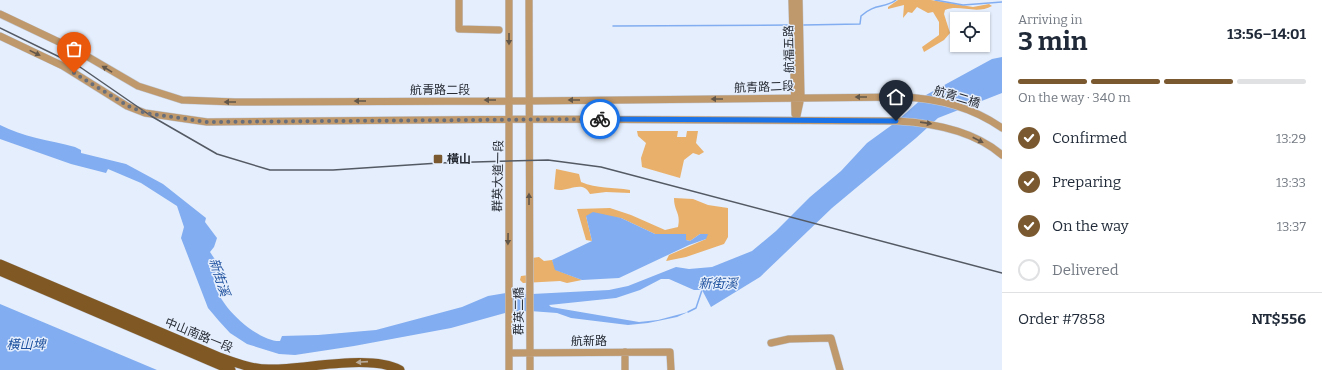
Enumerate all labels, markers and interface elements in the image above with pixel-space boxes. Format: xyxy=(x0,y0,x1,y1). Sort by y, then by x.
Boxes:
map controls xyxy=(950,12,990,52)
button: locate xyxy=(950,12,990,52)
text: Arriving in xyxy=(1018,12,1083,27)
street label: 航福五路 xyxy=(782,25,796,73)
text: 13:56–14:01 xyxy=(1227,25,1306,43)
text: 3 min xyxy=(1018,26,1087,57)
pin xyxy=(57,32,91,73)
one-way arrow xyxy=(506,33,512,46)
icon: bag xyxy=(63,38,85,60)
one-way arrow xyxy=(29,50,41,56)
one-way arrow xyxy=(101,65,113,72)
street label: 航青路二段 xyxy=(734,79,794,95)
pin xyxy=(879,80,913,121)
street label: 航青路二段 xyxy=(410,83,470,97)
street label: 航青二橋 xyxy=(932,83,982,111)
icon: home xyxy=(885,86,907,108)
text: On the way · 340 m xyxy=(1018,90,1131,105)
one-way arrow xyxy=(854,94,867,100)
one-way arrow xyxy=(710,96,723,102)
one-way arrow xyxy=(483,97,496,103)
one-way arrow xyxy=(567,97,580,103)
one-way arrow xyxy=(224,98,236,105)
one-way arrow xyxy=(353,98,366,104)
courier xyxy=(580,99,620,139)
icon: bike xyxy=(589,108,611,130)
one-way arrow xyxy=(920,120,932,127)
icon: check xyxy=(1018,127,1040,149)
text: Confirmed xyxy=(1052,129,1127,147)
text: 13:29 xyxy=(1276,131,1306,146)
one-way arrow xyxy=(972,137,983,143)
street label: 群英大道一段 xyxy=(490,140,506,212)
place label: 橫山 xyxy=(447,152,471,166)
marker: 橫山 xyxy=(432,153,444,165)
icon: check xyxy=(1018,171,1040,193)
text: Preparing xyxy=(1052,173,1121,191)
text: 13:33 xyxy=(1276,175,1306,190)
one-way arrow xyxy=(526,192,532,205)
icon: check xyxy=(1018,215,1040,237)
text: On the way xyxy=(1052,217,1129,235)
text: 13:37 xyxy=(1277,219,1306,234)
one-way arrow xyxy=(505,233,511,246)
water label: 新街溪 xyxy=(206,256,233,300)
text: Delivered xyxy=(1052,261,1119,279)
water label: 新街溪 xyxy=(698,276,739,291)
street label: 群英二橋 xyxy=(512,287,526,335)
text: Order #7858 xyxy=(1018,310,1105,328)
text: NT$556 xyxy=(1251,310,1306,328)
street label: 中山南路一段 xyxy=(163,315,235,355)
street label: 航新路 xyxy=(571,334,607,348)
water label: 橫山埤 xyxy=(6,337,47,352)
one-way arrow xyxy=(356,359,368,366)

